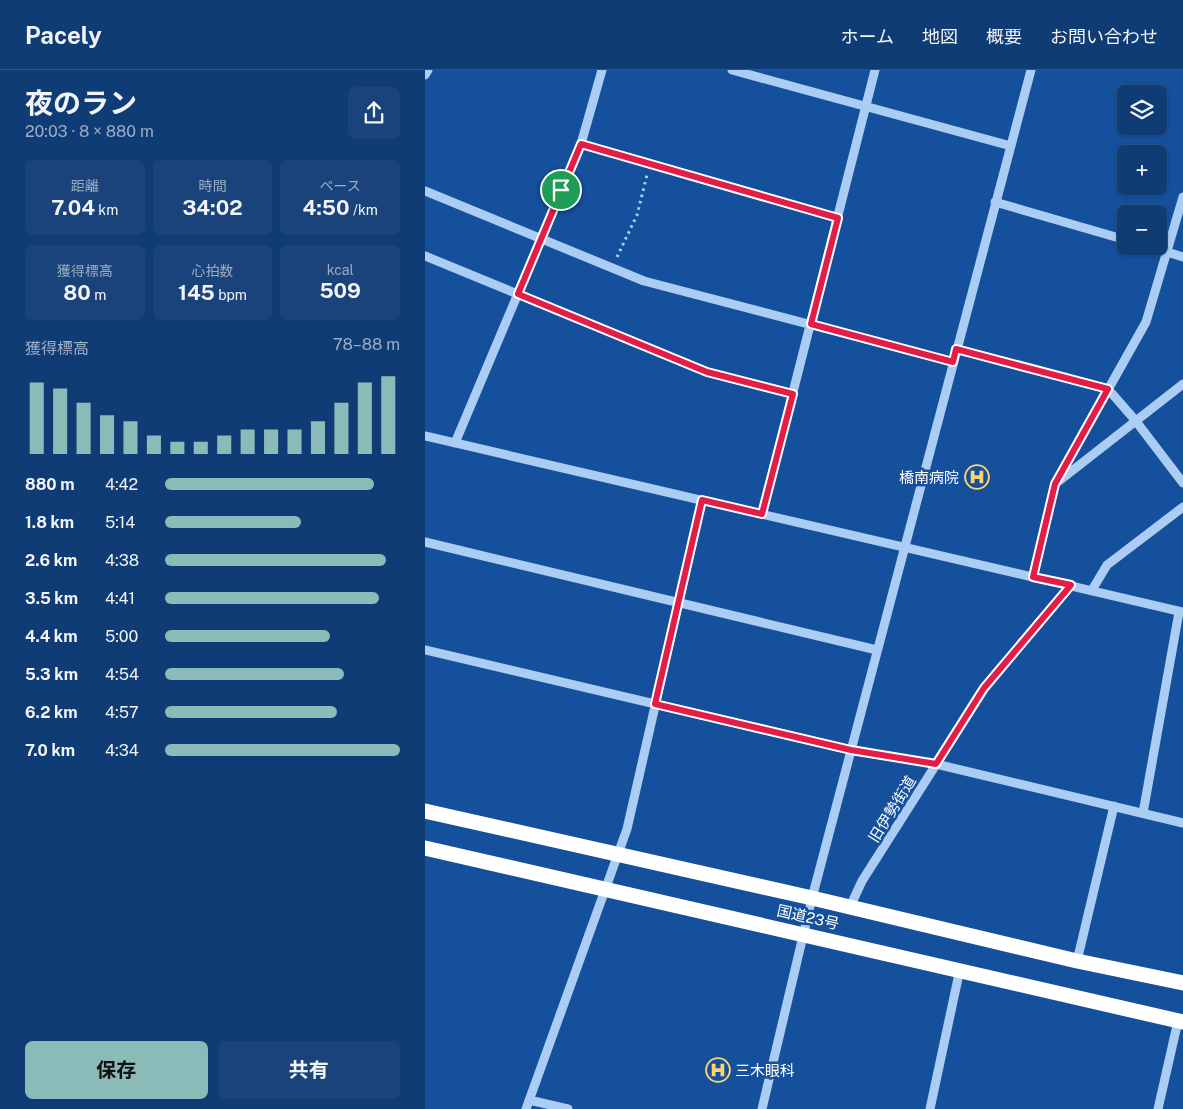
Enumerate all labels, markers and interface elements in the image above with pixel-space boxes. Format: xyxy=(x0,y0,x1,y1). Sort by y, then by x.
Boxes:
text: Pacely xyxy=(25,21,102,49)
text: ホーム xyxy=(841,26,894,47)
text: 地図 xyxy=(922,26,958,47)
text: 概要 xyxy=(986,26,1022,47)
text: お問い合わせ xyxy=(1050,26,1158,47)
map controls xyxy=(1117,85,1167,255)
button: layers xyxy=(1117,85,1167,135)
text: 夜のラン xyxy=(25,86,137,119)
button: share xyxy=(348,87,400,139)
text: 20:03 · 8 × 880 m xyxy=(25,122,154,141)
button: + xyxy=(1117,145,1167,195)
pin xyxy=(540,169,582,211)
icon: arrive xyxy=(547,176,575,204)
text: 距離 xyxy=(71,178,99,194)
text: 時間 xyxy=(198,178,226,194)
text: ペース xyxy=(320,178,361,194)
text: 7.04 xyxy=(51,195,95,220)
text: 34:02 xyxy=(182,195,243,220)
text: 4:50 xyxy=(302,195,350,220)
text: km xyxy=(95,202,118,218)
text: /km xyxy=(350,202,378,218)
button: − xyxy=(1117,205,1167,255)
text: kcal xyxy=(327,262,354,278)
text: 獲得標高 xyxy=(57,263,113,279)
text: 心拍数 xyxy=(191,263,233,279)
text: 509 xyxy=(319,278,361,303)
text: 80 xyxy=(63,280,91,305)
text: 145 xyxy=(178,280,215,305)
text: m xyxy=(91,287,106,303)
text: bpm xyxy=(215,287,247,303)
text: 78–88 m xyxy=(333,335,400,354)
text: 獲得標高 xyxy=(25,339,89,358)
hospital icon: 橋南病院 xyxy=(964,464,990,490)
place label: 橋南病院 xyxy=(899,469,959,486)
text: 880 m xyxy=(25,475,75,494)
text: 4:42 xyxy=(105,475,138,494)
text: 1.8 km xyxy=(25,513,74,532)
text: 5:14 xyxy=(105,513,135,532)
text: 2.6 km xyxy=(25,551,77,570)
text: 4:38 xyxy=(105,551,139,570)
text: 3.5 km xyxy=(25,589,78,608)
text: 4:41 xyxy=(105,589,135,608)
text: 4.4 km xyxy=(25,627,77,646)
text: 5:00 xyxy=(105,627,138,646)
text: 5.3 km xyxy=(25,665,78,684)
text: 4:54 xyxy=(105,665,139,684)
text: 6.2 km xyxy=(25,703,78,722)
text: 4:57 xyxy=(105,703,139,722)
text: 7.0 km xyxy=(25,741,75,760)
text: 4:34 xyxy=(105,741,139,760)
street label: 旧伊勢街道 xyxy=(865,773,919,845)
street label: 国道23号 xyxy=(775,902,841,932)
button: 保存 xyxy=(25,1041,208,1099)
button: 共有 xyxy=(218,1041,400,1099)
hospital icon: 三木眼科 xyxy=(705,1057,731,1083)
place label: 三木眼科 xyxy=(735,1062,795,1079)

